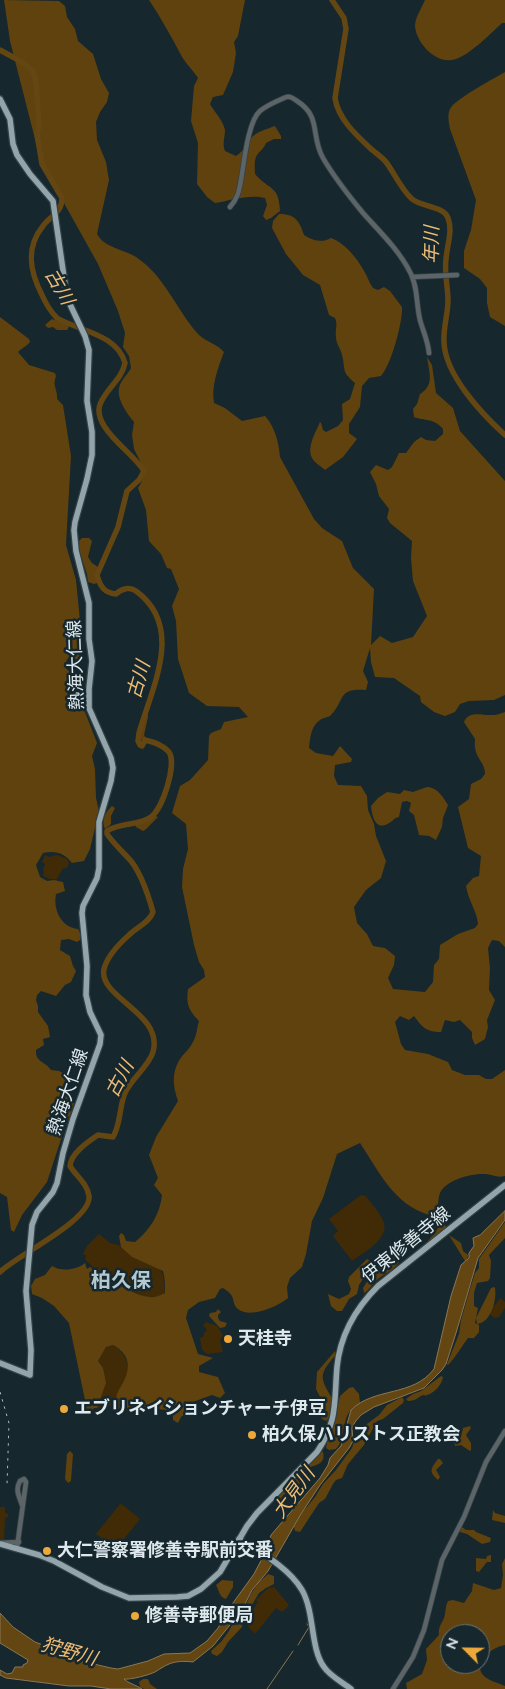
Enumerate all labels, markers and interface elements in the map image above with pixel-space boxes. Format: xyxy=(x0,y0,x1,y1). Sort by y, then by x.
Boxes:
water label: 年川 xyxy=(420,226,444,264)
water label: 古川 xyxy=(40,265,78,309)
street label: 熱海大仁線 xyxy=(64,620,88,710)
water label: 古川 xyxy=(123,659,155,701)
street label: 熱海大仁線 xyxy=(43,1046,93,1138)
water label: 古川 xyxy=(101,1057,139,1101)
street label: 伊東修善寺線 xyxy=(357,1203,455,1287)
district label: 柏久保 xyxy=(91,1269,151,1293)
place label: 天桂寺 xyxy=(238,1328,292,1350)
marker: 天桂寺 xyxy=(222,1333,234,1345)
place label: エブリネイションチャーチ伊豆 xyxy=(74,1398,326,1420)
marker: エブリネイションチャーチ伊豆 xyxy=(58,1403,70,1415)
place label: 柏久保ハリストス正教会 xyxy=(262,1424,460,1446)
marker: 柏久保ハリストス正教会 xyxy=(246,1429,258,1441)
water label: 大見川 xyxy=(268,1463,320,1523)
place label: 大仁警察署修善寺駅前交番 xyxy=(57,1540,273,1562)
marker: 大仁警察署修善寺駅前交番 xyxy=(41,1545,53,1557)
place label: 修善寺郵便局 xyxy=(145,1605,253,1627)
marker: 修善寺郵便局 xyxy=(129,1610,141,1622)
north arrow xyxy=(440,1624,490,1674)
water label: 狩野川 xyxy=(38,1633,100,1671)
text: N xyxy=(442,1635,462,1652)

